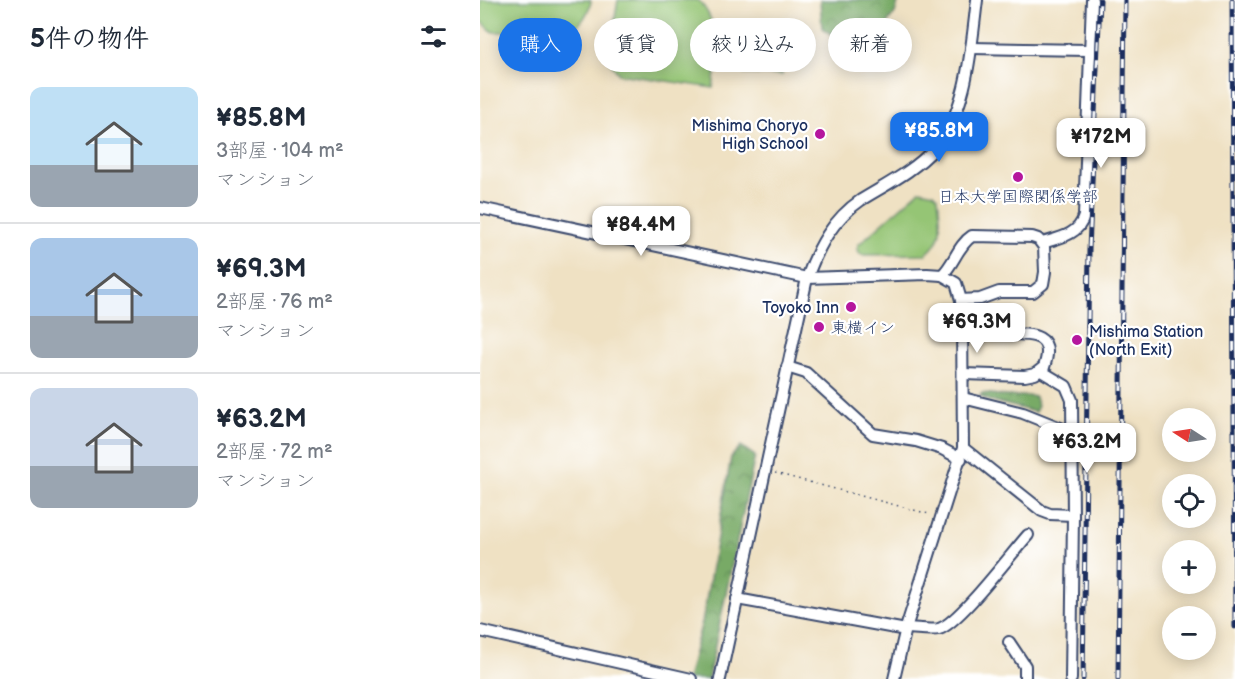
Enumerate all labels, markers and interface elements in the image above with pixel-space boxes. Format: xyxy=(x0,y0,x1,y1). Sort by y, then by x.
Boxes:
chip: 購入 xyxy=(498,18,582,72)
chip: 賃貸 xyxy=(594,18,678,72)
chip: 絞り込み xyxy=(690,18,816,72)
chip: 新着 xyxy=(828,18,912,72)
icon: filters xyxy=(417,20,450,53)
text: 5件の物件 xyxy=(30,24,149,55)
text: ¥85.8M xyxy=(216,103,306,134)
icon: home xyxy=(78,111,150,183)
pin: ¥85.8M xyxy=(890,112,988,163)
place label: Mishima Choryo High School xyxy=(692,117,808,154)
pin: ¥172M xyxy=(1059,118,1143,169)
text: ¥85.8M xyxy=(904,119,974,143)
text: ¥172M xyxy=(1071,125,1131,149)
marker: Mishima Choryo High School xyxy=(813,127,827,141)
text: 3部屋 · 104 m² xyxy=(216,139,344,163)
text: マンション xyxy=(216,168,315,192)
marker: 日本大学国際関係学部 xyxy=(1011,170,1025,184)
place label: 日本大学国際関係学部 xyxy=(938,188,1098,207)
pin: ¥84.4M xyxy=(592,206,690,257)
text: ¥84.4M xyxy=(606,213,676,237)
text: ¥69.3M xyxy=(216,254,306,285)
icon: home xyxy=(78,262,150,334)
text: 2部屋 · 76 m² xyxy=(216,290,333,314)
place label: Toyoko Inn xyxy=(762,299,839,318)
marker: Toyoko Inn xyxy=(844,300,858,314)
pin: ¥69.3M xyxy=(928,303,1026,354)
text: ¥69.3M xyxy=(942,310,1012,334)
text: マンション xyxy=(216,319,315,343)
place label: 東横イン xyxy=(831,319,895,338)
marker: 東横イン xyxy=(812,320,826,334)
place label: Mishima Station (North Exit) xyxy=(1089,323,1203,360)
marker: Mishima Station (North Exit) xyxy=(1070,333,1084,347)
text: ¥63.2M xyxy=(216,404,307,435)
north arrow xyxy=(1162,408,1216,462)
map controls xyxy=(1162,408,1216,660)
icon: home xyxy=(78,412,150,484)
pin: ¥63.2M xyxy=(1038,423,1136,474)
text: ¥63.2M xyxy=(1052,430,1122,454)
text: 2部屋 · 72 m² xyxy=(216,440,333,464)
text: マンション xyxy=(216,469,315,493)
button: locate xyxy=(1162,474,1216,528)
button: + xyxy=(1162,540,1216,594)
button: − xyxy=(1162,606,1216,660)

